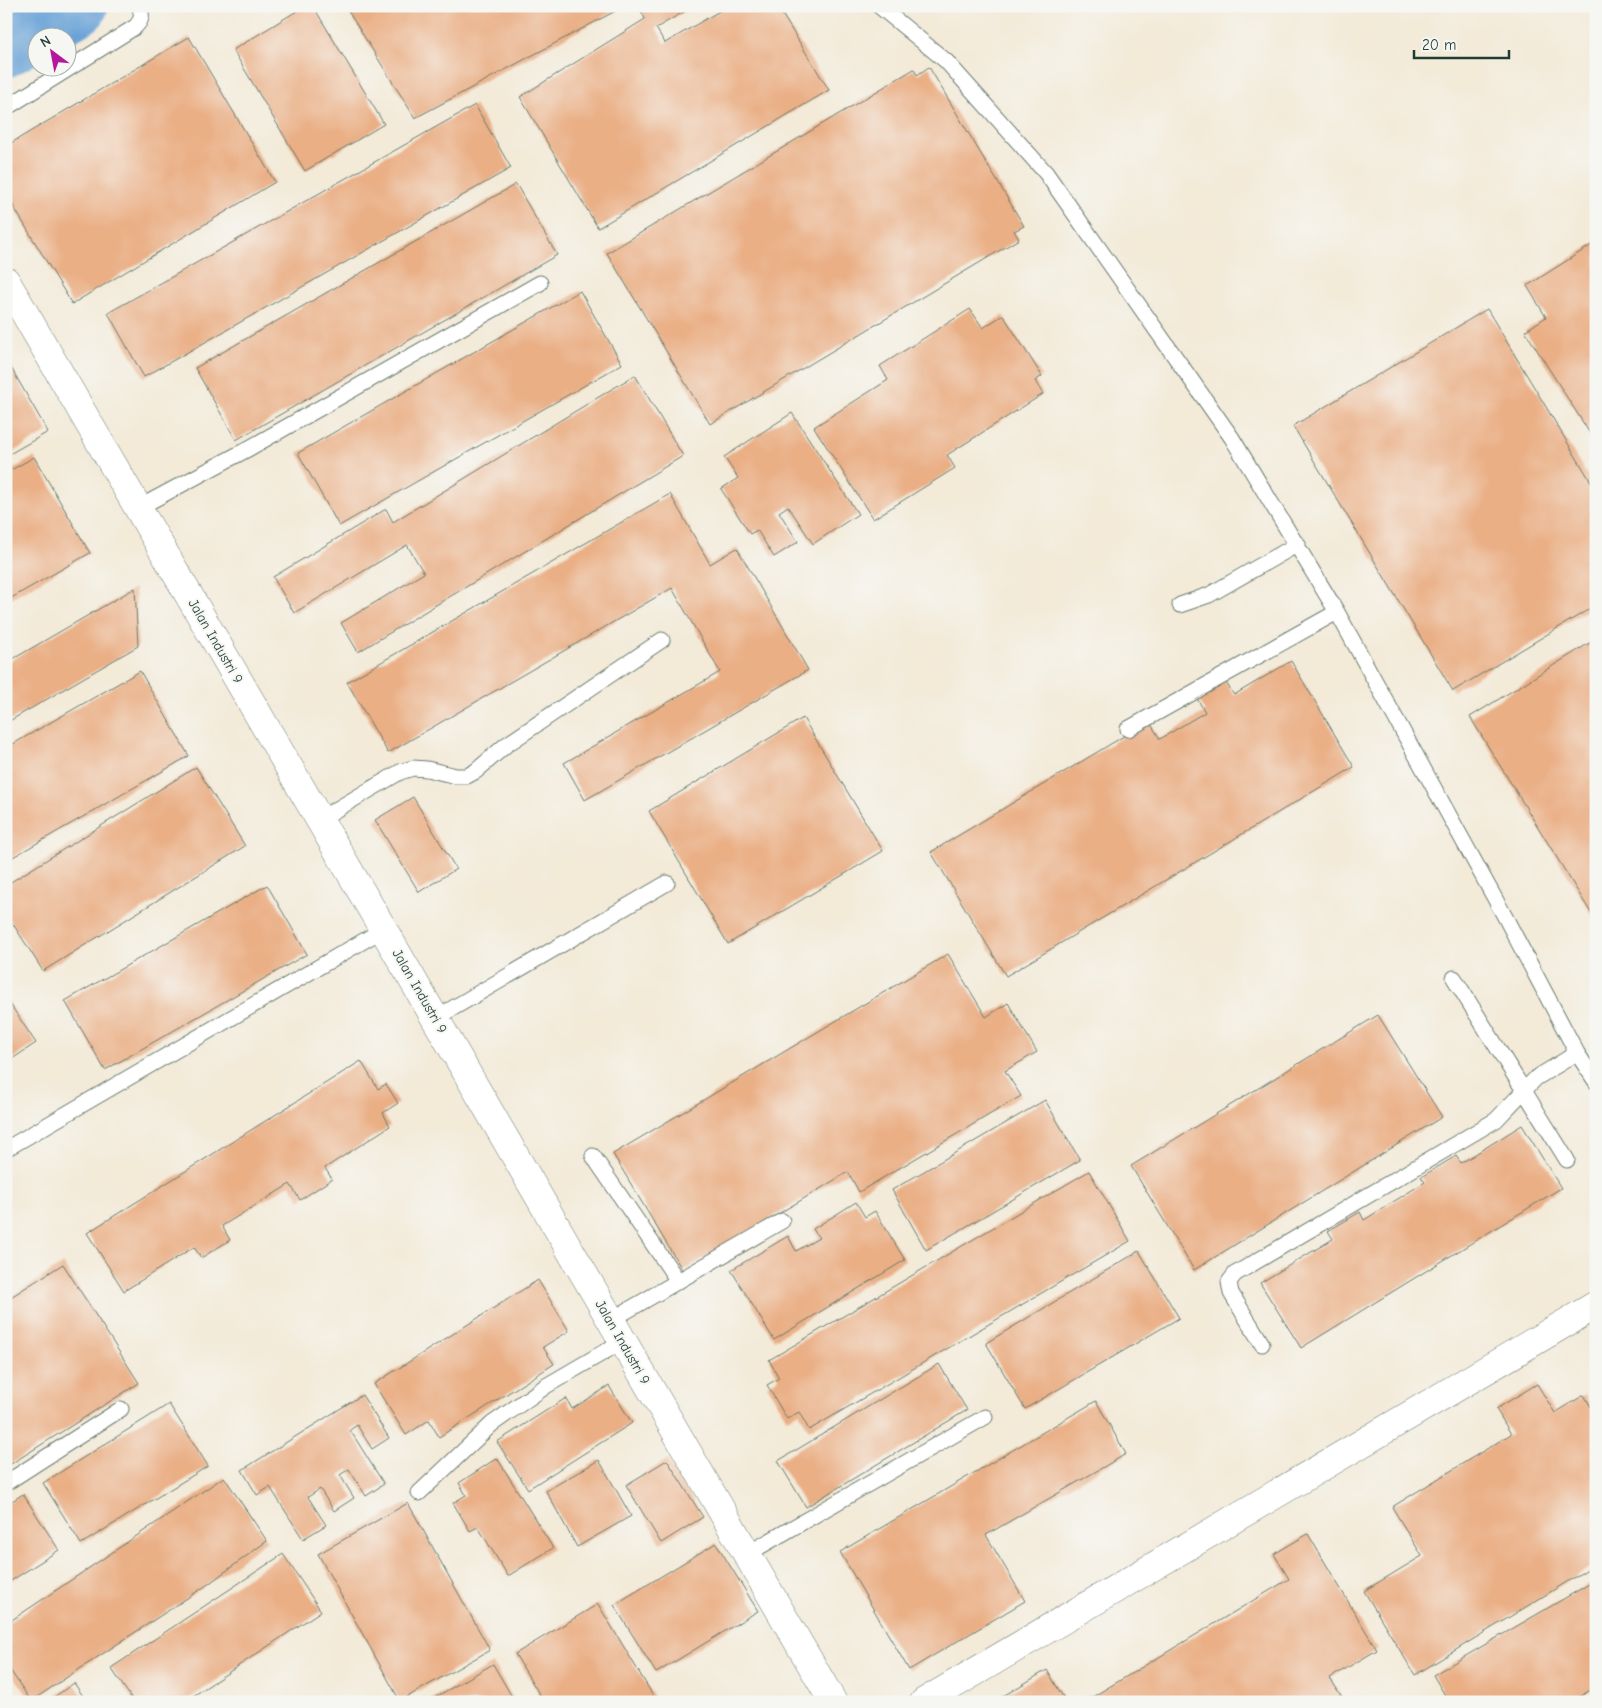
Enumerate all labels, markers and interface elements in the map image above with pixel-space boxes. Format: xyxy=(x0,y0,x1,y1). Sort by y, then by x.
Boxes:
north arrow xyxy=(28,28,78,78)
scale bar xyxy=(1414,28,1510,60)
text: N xyxy=(37,32,54,51)
text: 20 m xyxy=(1422,36,1456,54)
street label: Jalan Industri 9 xyxy=(185,596,247,687)
street label: Jalan Industri 9 xyxy=(389,946,451,1037)
street label: Jalan Industri 9 xyxy=(592,1297,654,1388)

